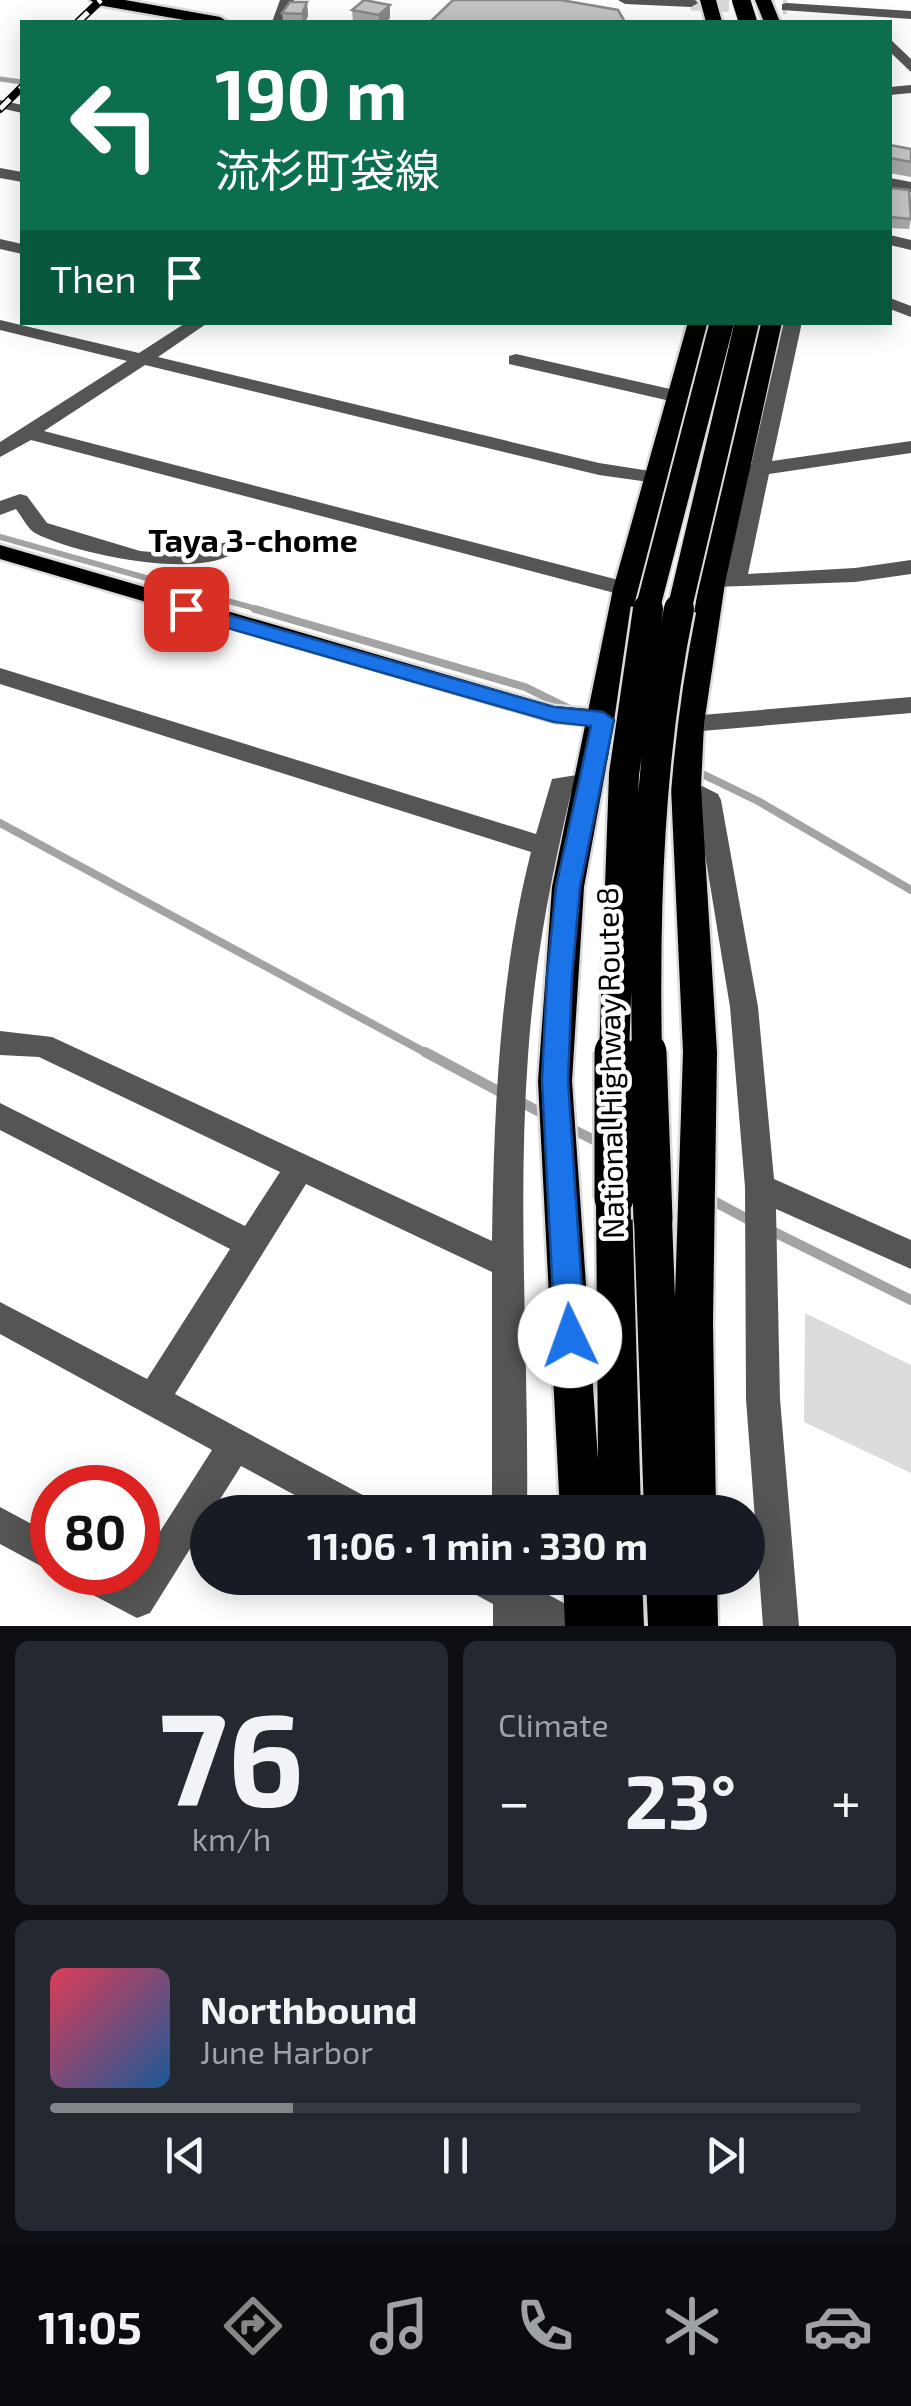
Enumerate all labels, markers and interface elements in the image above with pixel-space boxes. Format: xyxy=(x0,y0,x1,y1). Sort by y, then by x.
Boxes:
text: 190 m xyxy=(215,50,408,134)
icon: left xyxy=(50,60,180,190)
text: 流杉町袋線 xyxy=(215,142,440,196)
icon: arrive xyxy=(157,250,212,305)
text: Then xyxy=(50,255,137,301)
district label: Taya 3-chome xyxy=(148,520,358,559)
pin xyxy=(144,567,229,652)
icon: arrive xyxy=(159,582,214,637)
street label: National Highway Route 8 xyxy=(588,887,630,1239)
position arrow xyxy=(518,1284,622,1388)
speed limit sign: 80 xyxy=(30,1465,160,1595)
text: 11:06 · 1 min · 330 m xyxy=(307,1522,648,1568)
text: 76 xyxy=(159,1676,304,1832)
text: Climate xyxy=(498,1705,609,1743)
text: 23° xyxy=(624,1754,736,1844)
text: − xyxy=(498,1767,530,1833)
text: + xyxy=(831,1767,861,1833)
text: km/h xyxy=(192,1819,271,1857)
text: Northbound xyxy=(200,1986,418,2032)
text: June Harbor xyxy=(200,2032,373,2070)
icon: previous xyxy=(158,2128,213,2183)
icon: pause xyxy=(428,2128,483,2183)
icon: next xyxy=(698,2128,753,2183)
icon: directions xyxy=(218,2291,288,2361)
icon: music xyxy=(364,2291,434,2361)
icon: phone xyxy=(510,2291,580,2361)
icon: climate xyxy=(657,2291,727,2361)
icon: car xyxy=(803,2291,873,2361)
text: 11:05 xyxy=(38,2299,142,2353)

